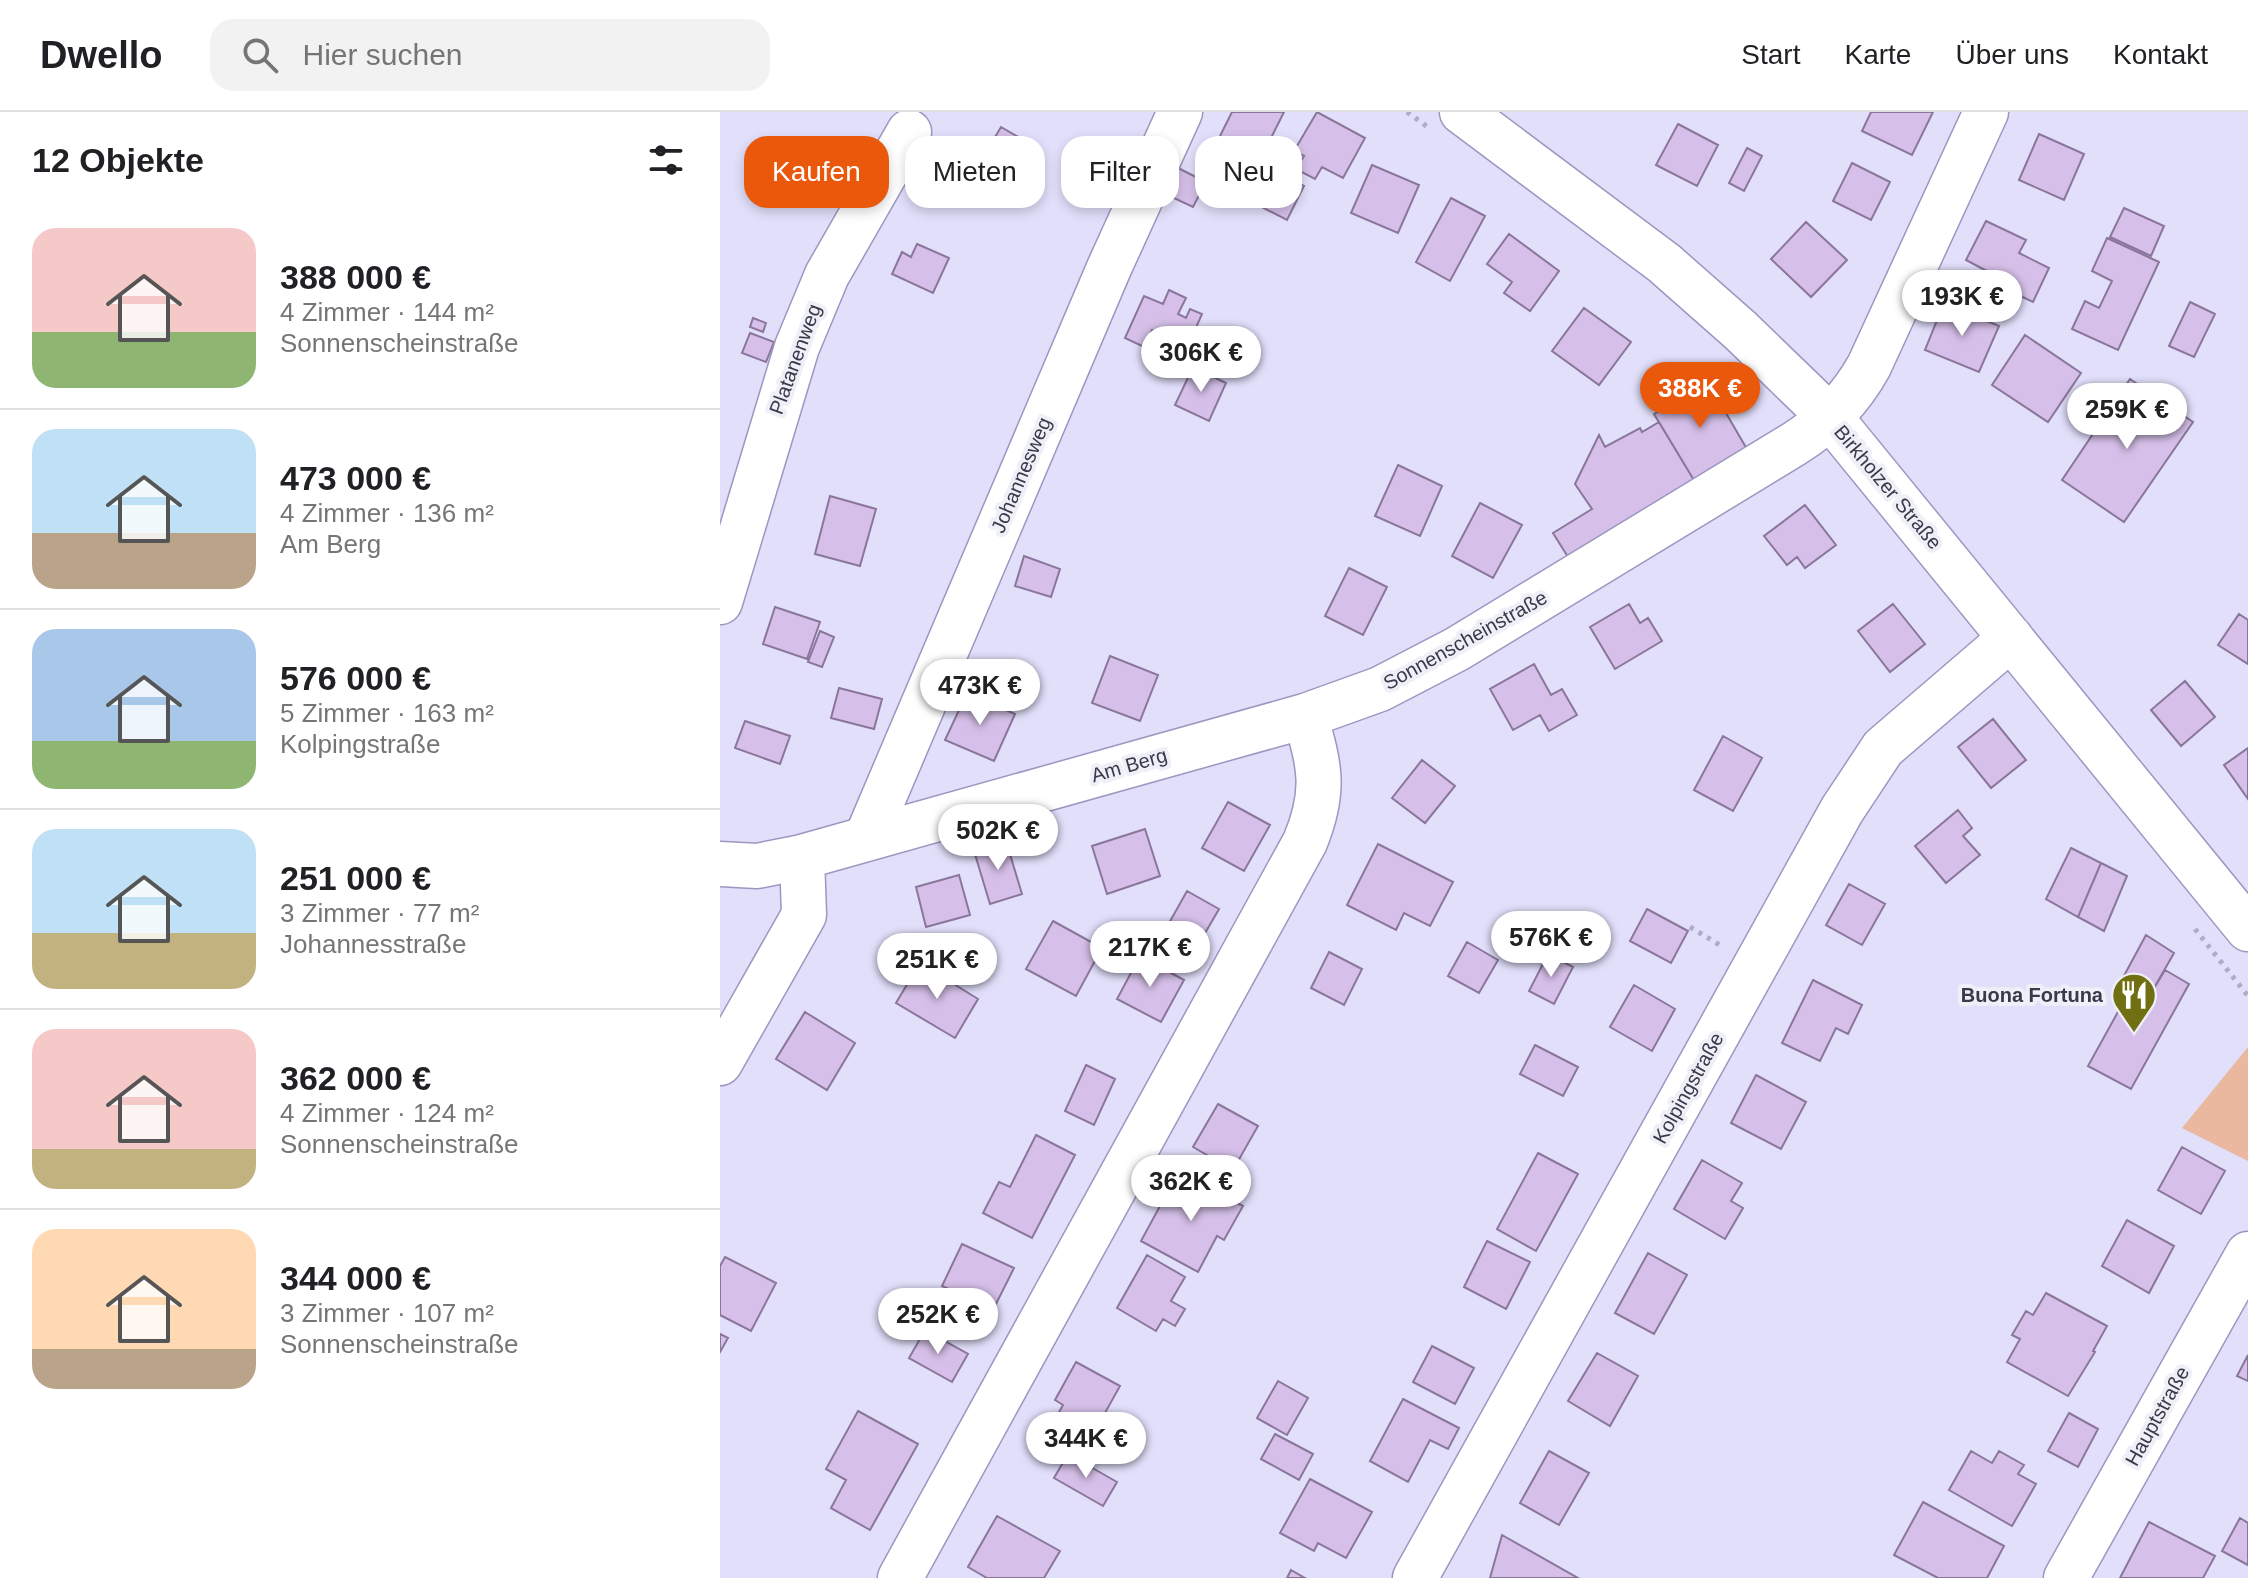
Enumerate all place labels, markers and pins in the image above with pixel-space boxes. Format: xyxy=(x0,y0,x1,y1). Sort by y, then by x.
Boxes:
pin: 193K € xyxy=(1897,270,2027,338)
pin: 306K € xyxy=(1136,326,1266,394)
pin: 388K € xyxy=(1635,362,1765,430)
pin: 259K € xyxy=(2062,383,2192,451)
pin: 473K € xyxy=(915,659,1045,727)
pin: 502K € xyxy=(933,804,1063,872)
pin: 576K € xyxy=(1486,911,1616,979)
pin: 217K € xyxy=(1085,921,1215,989)
pin: 251K € xyxy=(872,933,1002,1001)
restaurant icon: Buona Fortuna xyxy=(2110,971,2158,1034)
place label: Buona Fortuna xyxy=(1961,984,2104,1006)
pin: 362K € xyxy=(1126,1155,1256,1223)
pin: 252K € xyxy=(873,1288,1003,1356)
pin: 344K € xyxy=(1021,1412,1151,1480)

